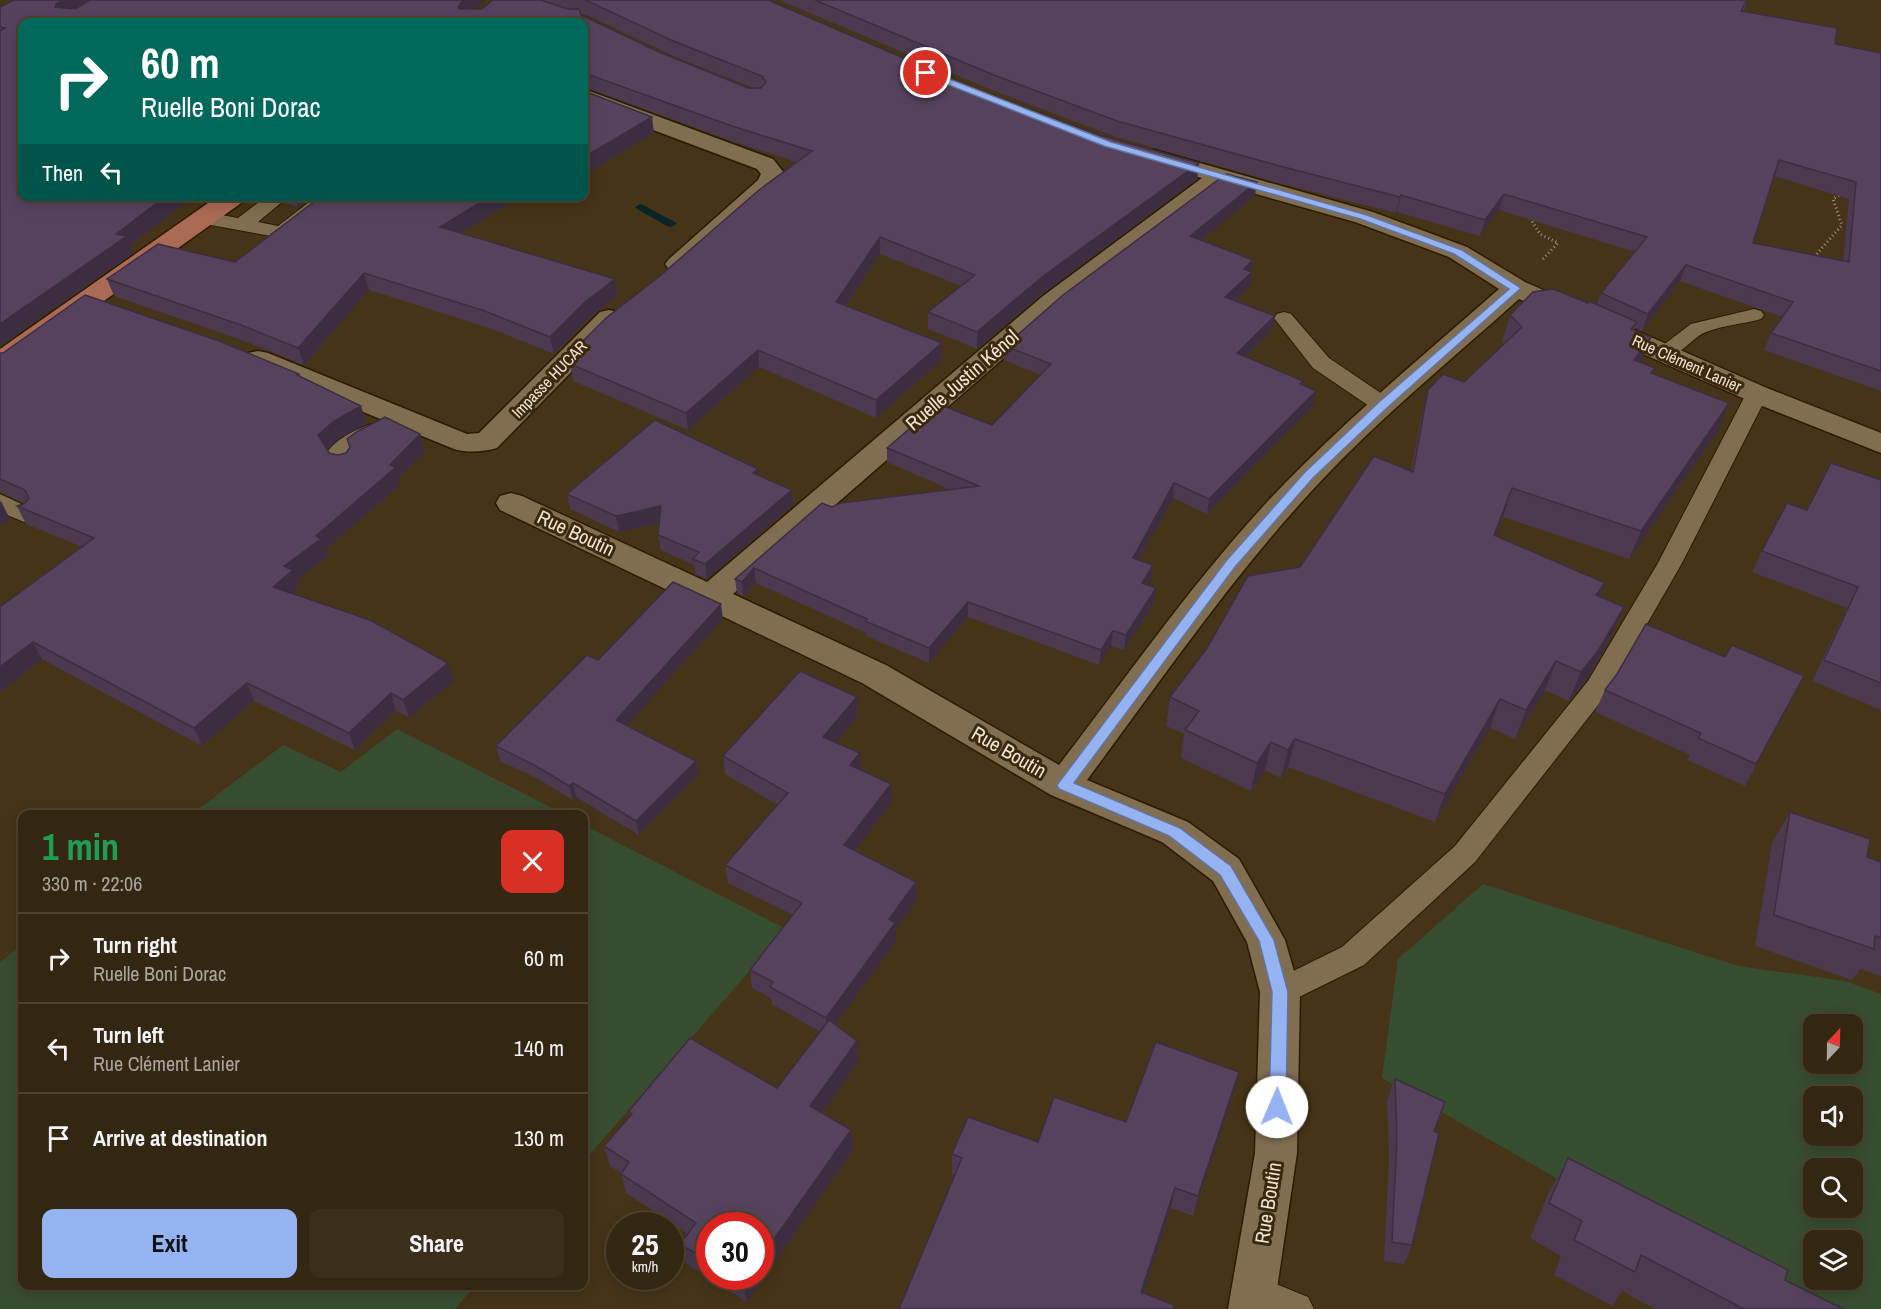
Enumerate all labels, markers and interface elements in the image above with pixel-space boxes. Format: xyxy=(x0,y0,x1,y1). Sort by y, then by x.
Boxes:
text: 60 m xyxy=(141,35,220,91)
icon: right xyxy=(42,42,120,120)
pin xyxy=(900,47,951,98)
icon: arrive xyxy=(909,56,942,89)
text: Ruelle Boni Dorac xyxy=(141,89,321,125)
icon: left xyxy=(95,156,128,189)
text: Then xyxy=(42,158,83,188)
street label: Ruelle Justin Kénol xyxy=(899,323,1024,436)
street label: Rue Clément Lanier xyxy=(1629,329,1746,397)
street label: Impasse HUCAR xyxy=(506,335,592,423)
street label: Rue Boutin xyxy=(533,503,619,562)
street label: Rue Boutin xyxy=(967,719,1052,784)
text: 1 min xyxy=(42,823,119,871)
button: close xyxy=(501,830,564,893)
text: 330 m · 22:06 xyxy=(42,870,142,897)
text: Turn right xyxy=(93,930,177,960)
icon: right xyxy=(42,942,75,975)
text: 60 m xyxy=(524,943,564,973)
text: Ruelle Boni Dorac xyxy=(93,960,226,987)
north arrow xyxy=(1803,1014,1863,1074)
map controls xyxy=(1803,1014,1863,1290)
text: Turn left xyxy=(93,1020,164,1050)
icon: left xyxy=(42,1032,75,1065)
text: 140 m xyxy=(514,1033,564,1063)
text: Rue Clément Lanier xyxy=(93,1050,240,1077)
position arrow xyxy=(1245,1075,1309,1139)
button: sound xyxy=(1803,1086,1863,1146)
icon: arrive xyxy=(42,1122,75,1155)
text: Arrive at destination xyxy=(93,1123,267,1153)
text: 130 m xyxy=(514,1123,564,1153)
button: search xyxy=(1803,1158,1863,1218)
street label: Rue Boutin xyxy=(1248,1160,1287,1246)
button: Exit xyxy=(42,1209,297,1278)
button: Share xyxy=(309,1209,564,1278)
speed limit sign: 30 xyxy=(696,1212,774,1290)
text: 25 xyxy=(631,1224,659,1264)
button: layers xyxy=(1803,1230,1863,1290)
text: km/h xyxy=(632,1256,658,1277)

